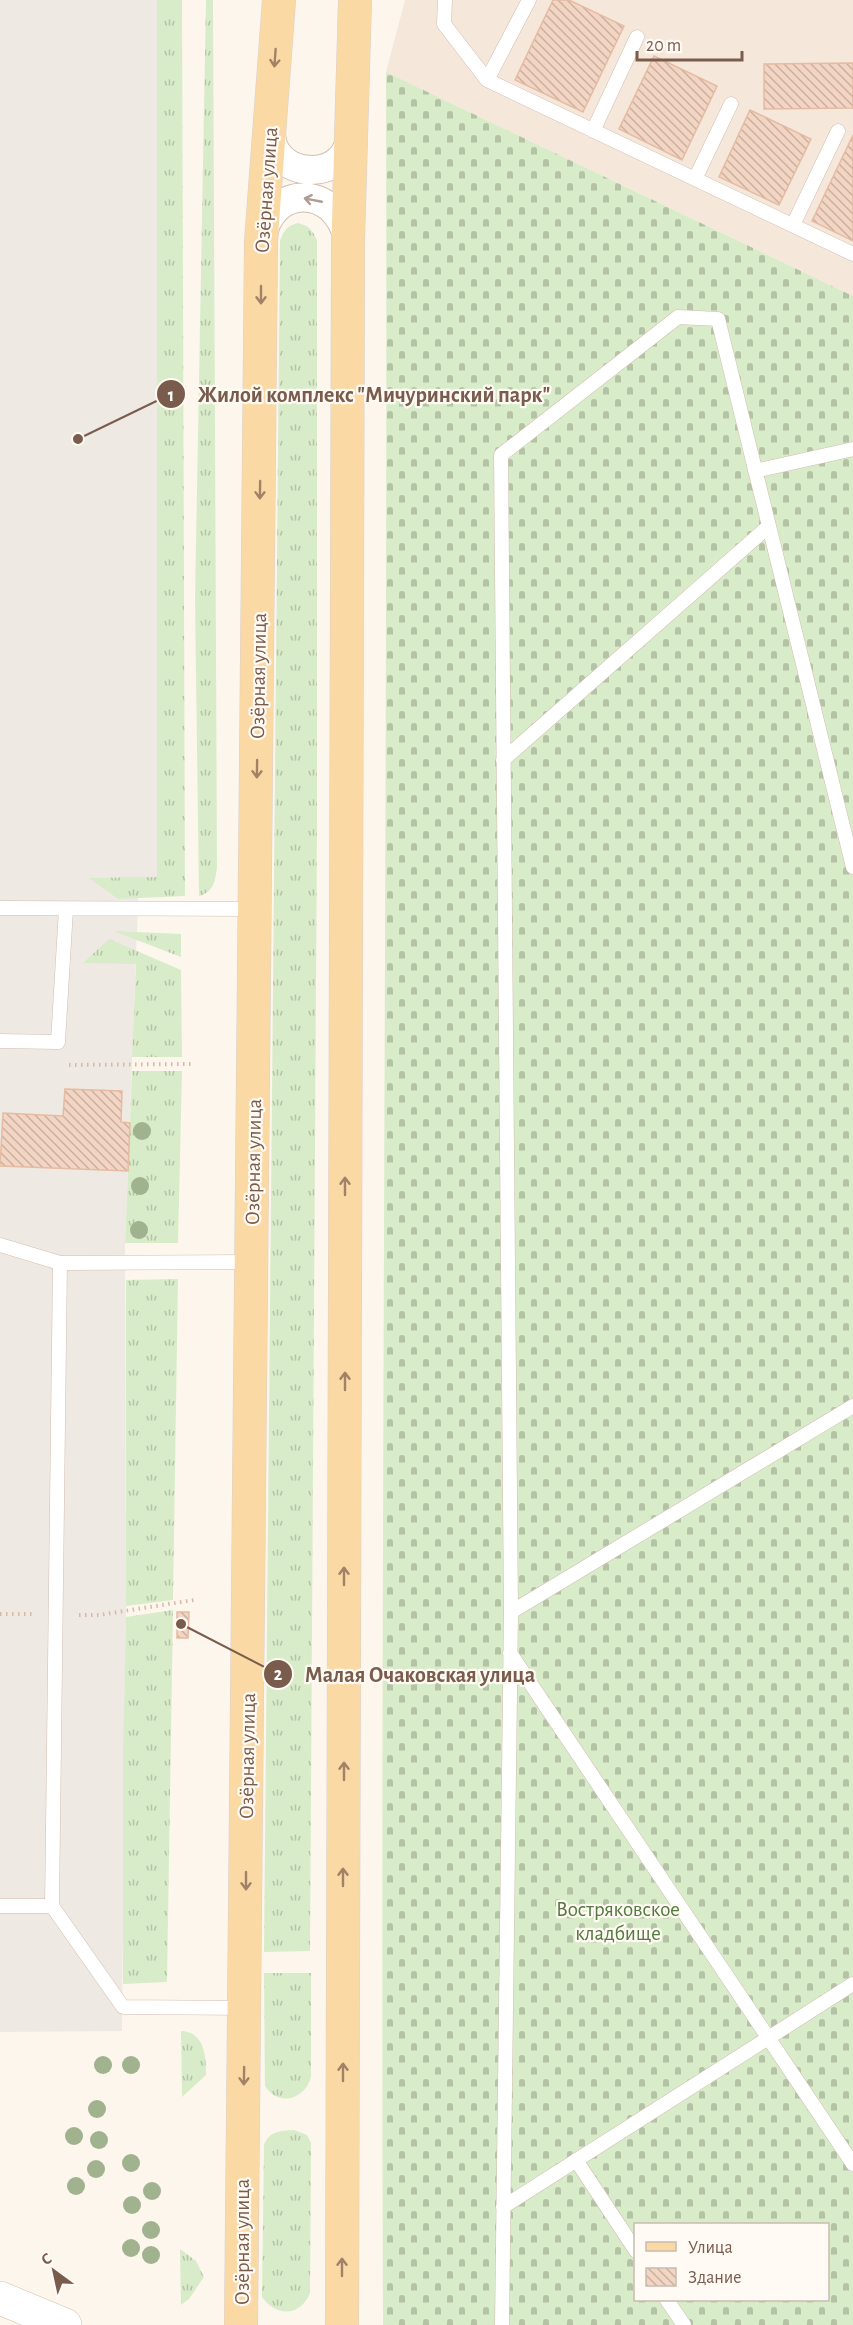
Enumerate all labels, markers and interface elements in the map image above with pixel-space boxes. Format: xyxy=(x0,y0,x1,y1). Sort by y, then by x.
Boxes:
scale bar xyxy=(637,24,742,62)
text: 20 m xyxy=(646,37,681,55)
one-way arrow xyxy=(269,48,280,68)
street label: Озёрная улица xyxy=(252,126,281,254)
one-way arrow xyxy=(304,194,323,205)
one-way arrow xyxy=(255,284,267,304)
callout: Жилой комплекс "Мичуринский парк" xyxy=(156,374,562,414)
text: Жилой комплекс "Мичуринский парк" xyxy=(198,384,550,407)
text: 1 xyxy=(168,387,174,405)
one-way arrow xyxy=(254,479,266,499)
street label: Озёрная улица xyxy=(247,612,270,739)
one-way arrow xyxy=(251,758,263,778)
street label: Озёрная улица xyxy=(242,1098,265,1225)
one-way arrow xyxy=(339,1177,351,1197)
one-way arrow xyxy=(339,1372,351,1392)
one-way arrow xyxy=(338,1567,350,1587)
callout: Малая Очаковская улица xyxy=(263,1654,547,1694)
text: Малая Очаковская улица xyxy=(305,1664,535,1687)
text: 2 xyxy=(274,1666,283,1684)
street label: Озёрная улица xyxy=(236,1692,259,1819)
one-way arrow xyxy=(338,1762,350,1782)
one-way arrow xyxy=(337,1867,349,1887)
one-way arrow xyxy=(240,1870,252,1890)
park label: Востряковское кладбище xyxy=(556,1899,680,1944)
one-way arrow xyxy=(337,2062,349,2082)
one-way arrow xyxy=(238,2065,250,2085)
street label: Озёрная улица xyxy=(232,2178,253,2305)
legend xyxy=(634,2223,829,2301)
text: Улица xyxy=(688,2239,733,2257)
north arrow xyxy=(24,2241,84,2301)
text: С xyxy=(38,2250,55,2268)
one-way arrow xyxy=(336,2257,348,2277)
text: Здание xyxy=(688,2269,742,2287)

